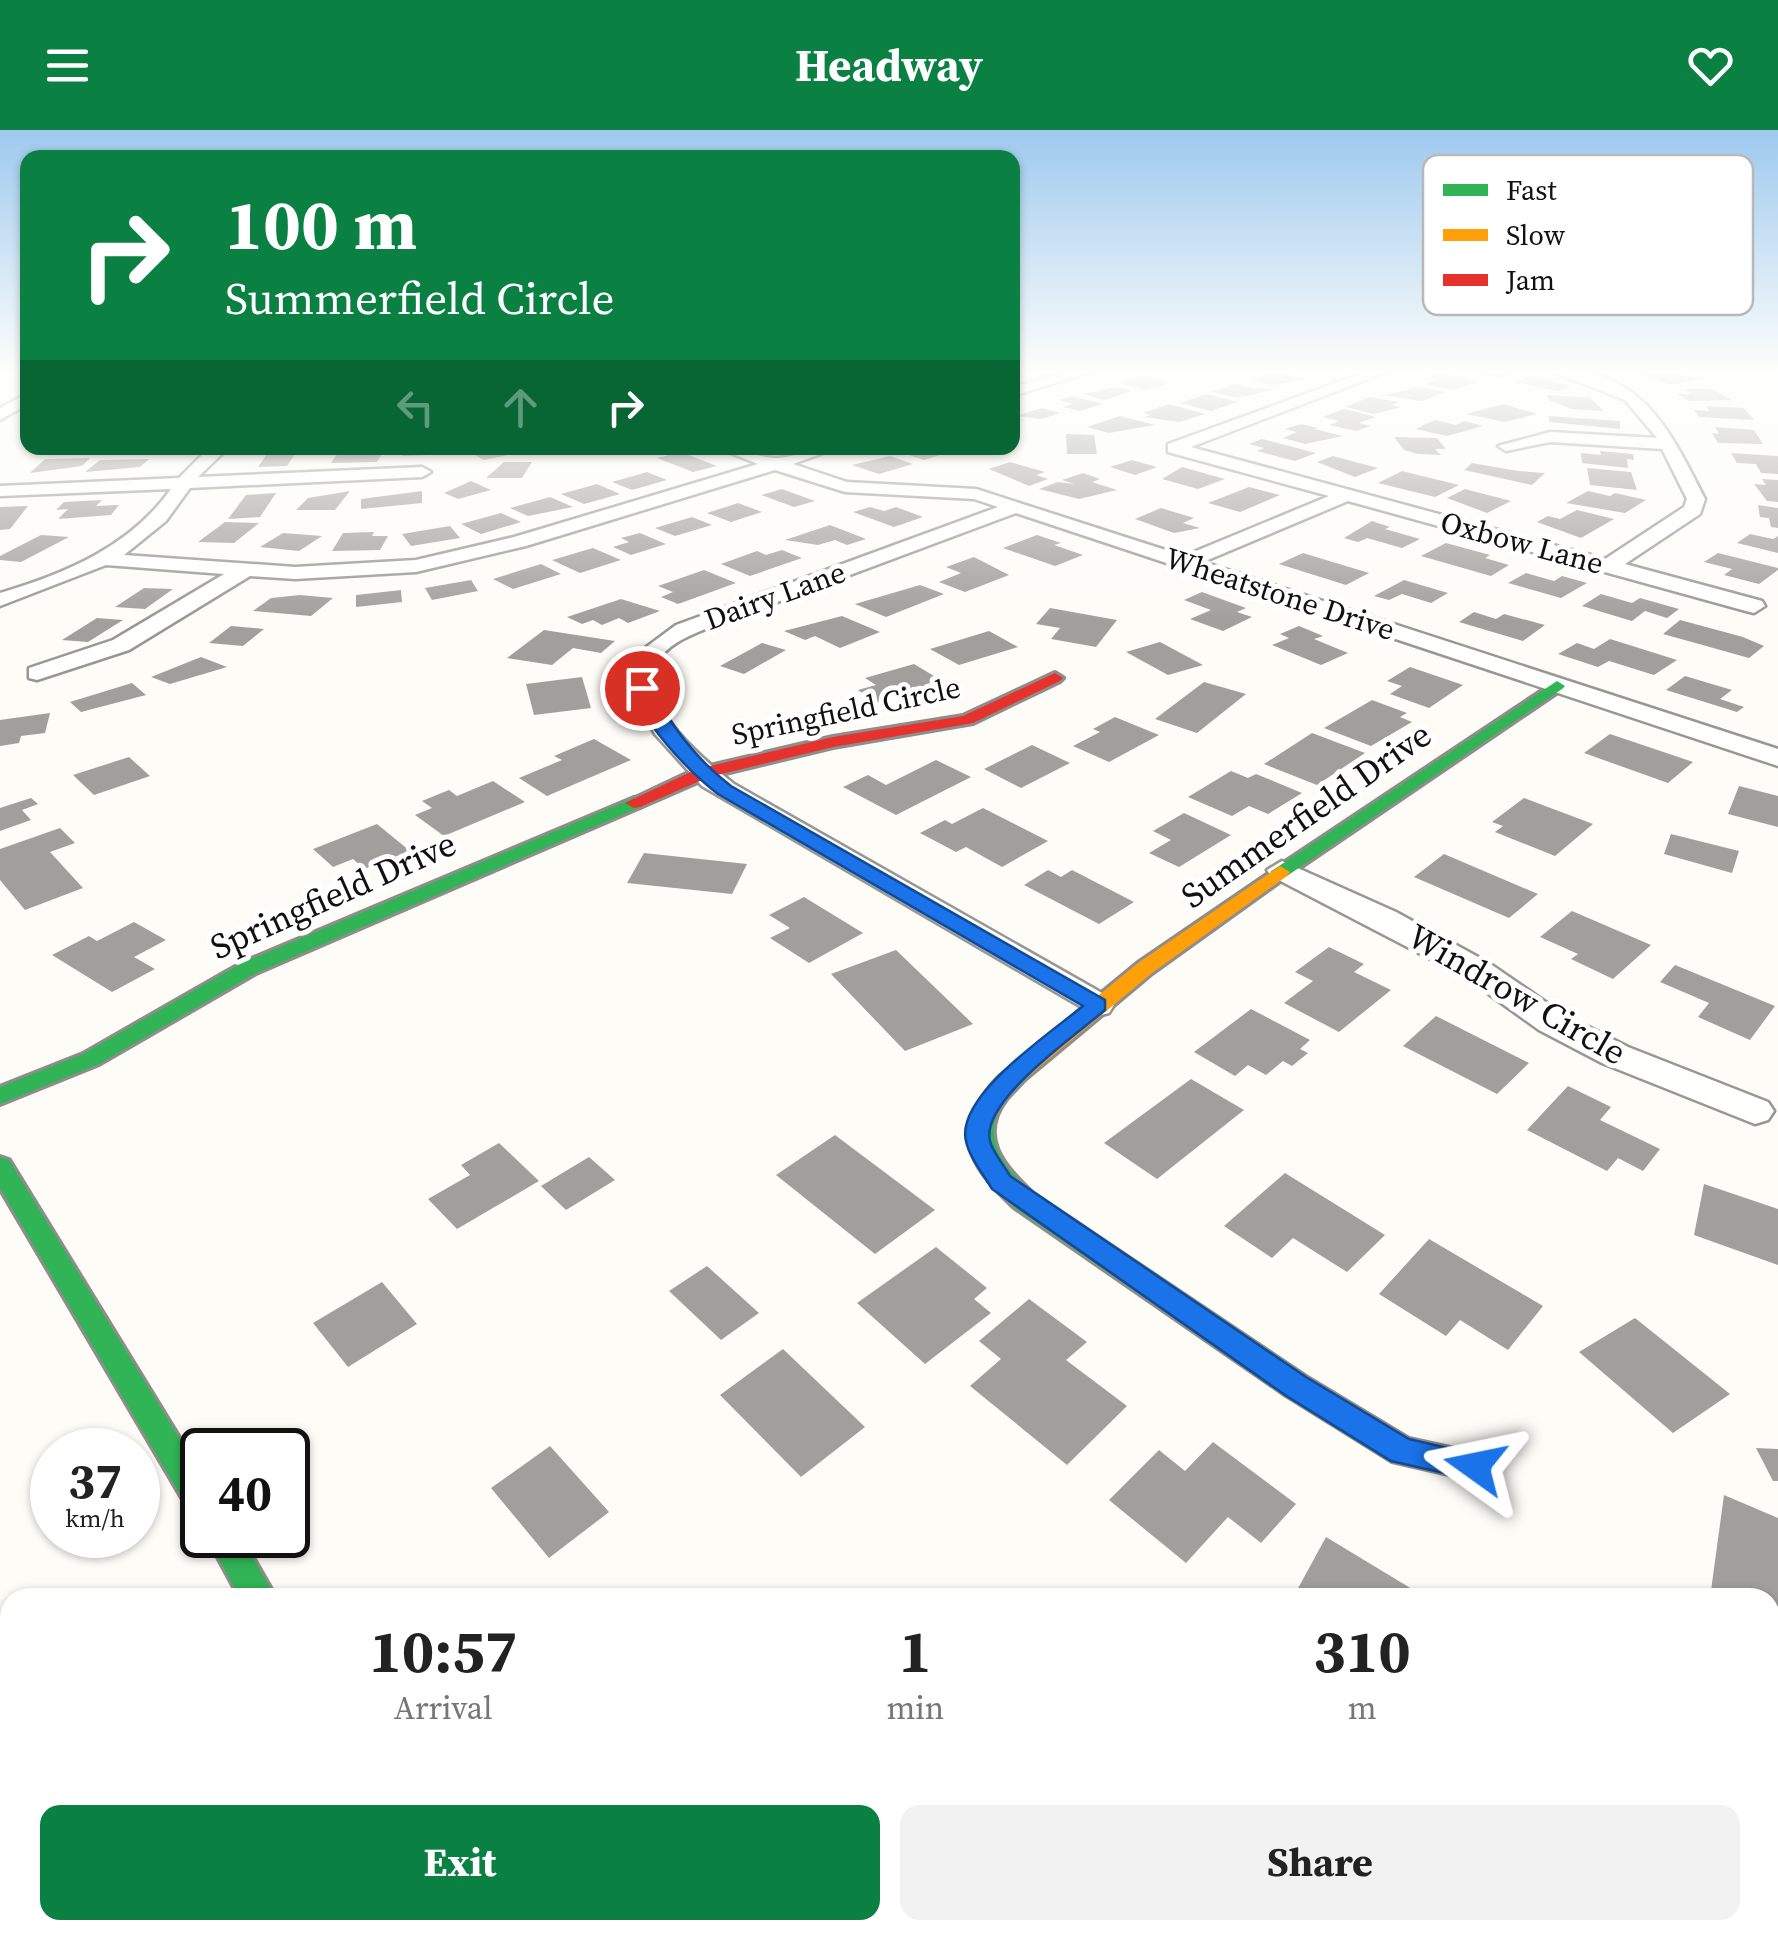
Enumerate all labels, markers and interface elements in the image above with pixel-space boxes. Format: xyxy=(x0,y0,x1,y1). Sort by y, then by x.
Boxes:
text: Headway xyxy=(795,34,983,96)
icon: menu xyxy=(40,38,95,93)
icon: heart xyxy=(1683,38,1738,93)
legend xyxy=(1423,155,1753,315)
text: Fast xyxy=(1506,171,1557,209)
text: 100 m xyxy=(225,176,417,272)
icon: right xyxy=(60,190,190,320)
text: Slow xyxy=(1506,216,1566,254)
text: Jam xyxy=(1505,261,1555,299)
text: Summerfield Circle xyxy=(225,267,614,329)
icon: left xyxy=(388,380,443,435)
icon: ahead xyxy=(493,380,548,435)
icon: right xyxy=(598,380,653,435)
street label: Oxbow Lane xyxy=(1436,501,1608,584)
street label: Wheatstone Drive xyxy=(1160,537,1400,650)
street label: Dairy Lane xyxy=(699,551,851,640)
pin xyxy=(600,646,685,731)
icon: arrive xyxy=(615,661,670,716)
street label: Springfield Circle xyxy=(728,666,964,755)
street label: Summerfield Drive xyxy=(1171,711,1441,919)
street label: Springfield Drive xyxy=(203,819,463,971)
street label: Windrow Circle xyxy=(1399,912,1635,1076)
position arrow xyxy=(1423,1414,1527,1518)
speed limit sign: 40 xyxy=(180,1428,310,1558)
text: 37 xyxy=(68,1446,122,1515)
text: km/h xyxy=(65,1501,125,1535)
text: 10:57 xyxy=(369,1610,517,1692)
text: 1 xyxy=(899,1610,932,1692)
text: 310 xyxy=(1313,1610,1411,1692)
text: Arrival xyxy=(394,1686,493,1730)
text: min xyxy=(886,1686,944,1730)
text: m xyxy=(1348,1686,1376,1730)
button: Exit xyxy=(40,1805,880,1920)
button: Share xyxy=(900,1805,1740,1920)

